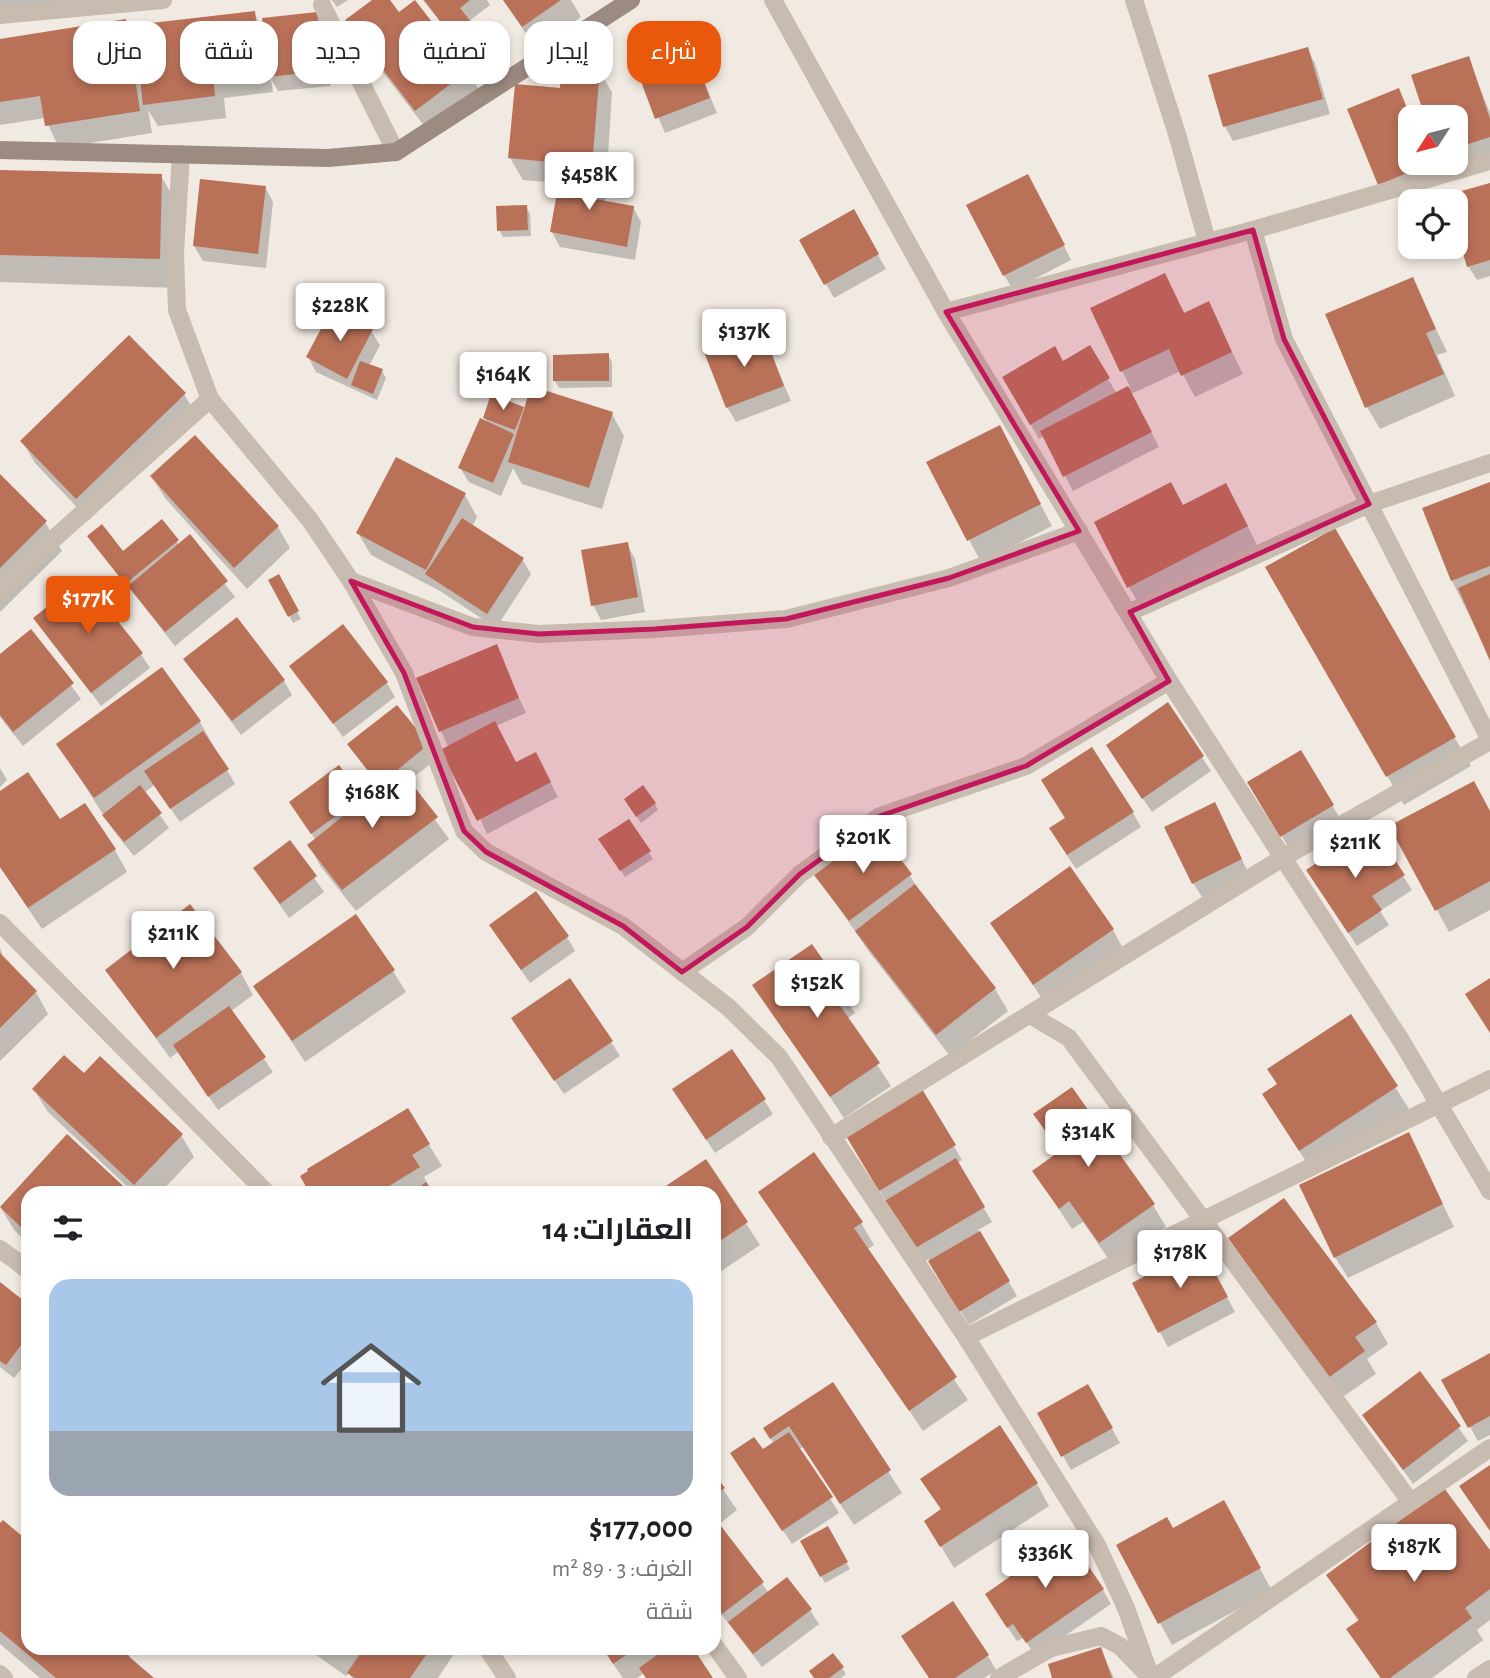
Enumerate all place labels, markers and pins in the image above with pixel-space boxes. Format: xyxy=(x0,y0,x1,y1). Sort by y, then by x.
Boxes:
pin: $458K xyxy=(540,152,638,212)
pin: $228K xyxy=(291,284,389,343)
pin: $137K xyxy=(695,310,793,369)
pin: $164K xyxy=(454,352,552,412)
pin: $177K xyxy=(39,576,137,636)
pin: $168K xyxy=(323,770,421,830)
pin: $201K xyxy=(814,816,912,875)
pin: $211K xyxy=(1306,820,1404,880)
pin: $211K xyxy=(124,912,222,971)
pin: $152K xyxy=(768,960,866,1020)
pin: $314K xyxy=(1039,1110,1137,1169)
pin: $178K xyxy=(1131,1230,1229,1290)
pin: $187K xyxy=(1365,1524,1463,1584)
pin: $336K xyxy=(996,1530,1094,1590)

